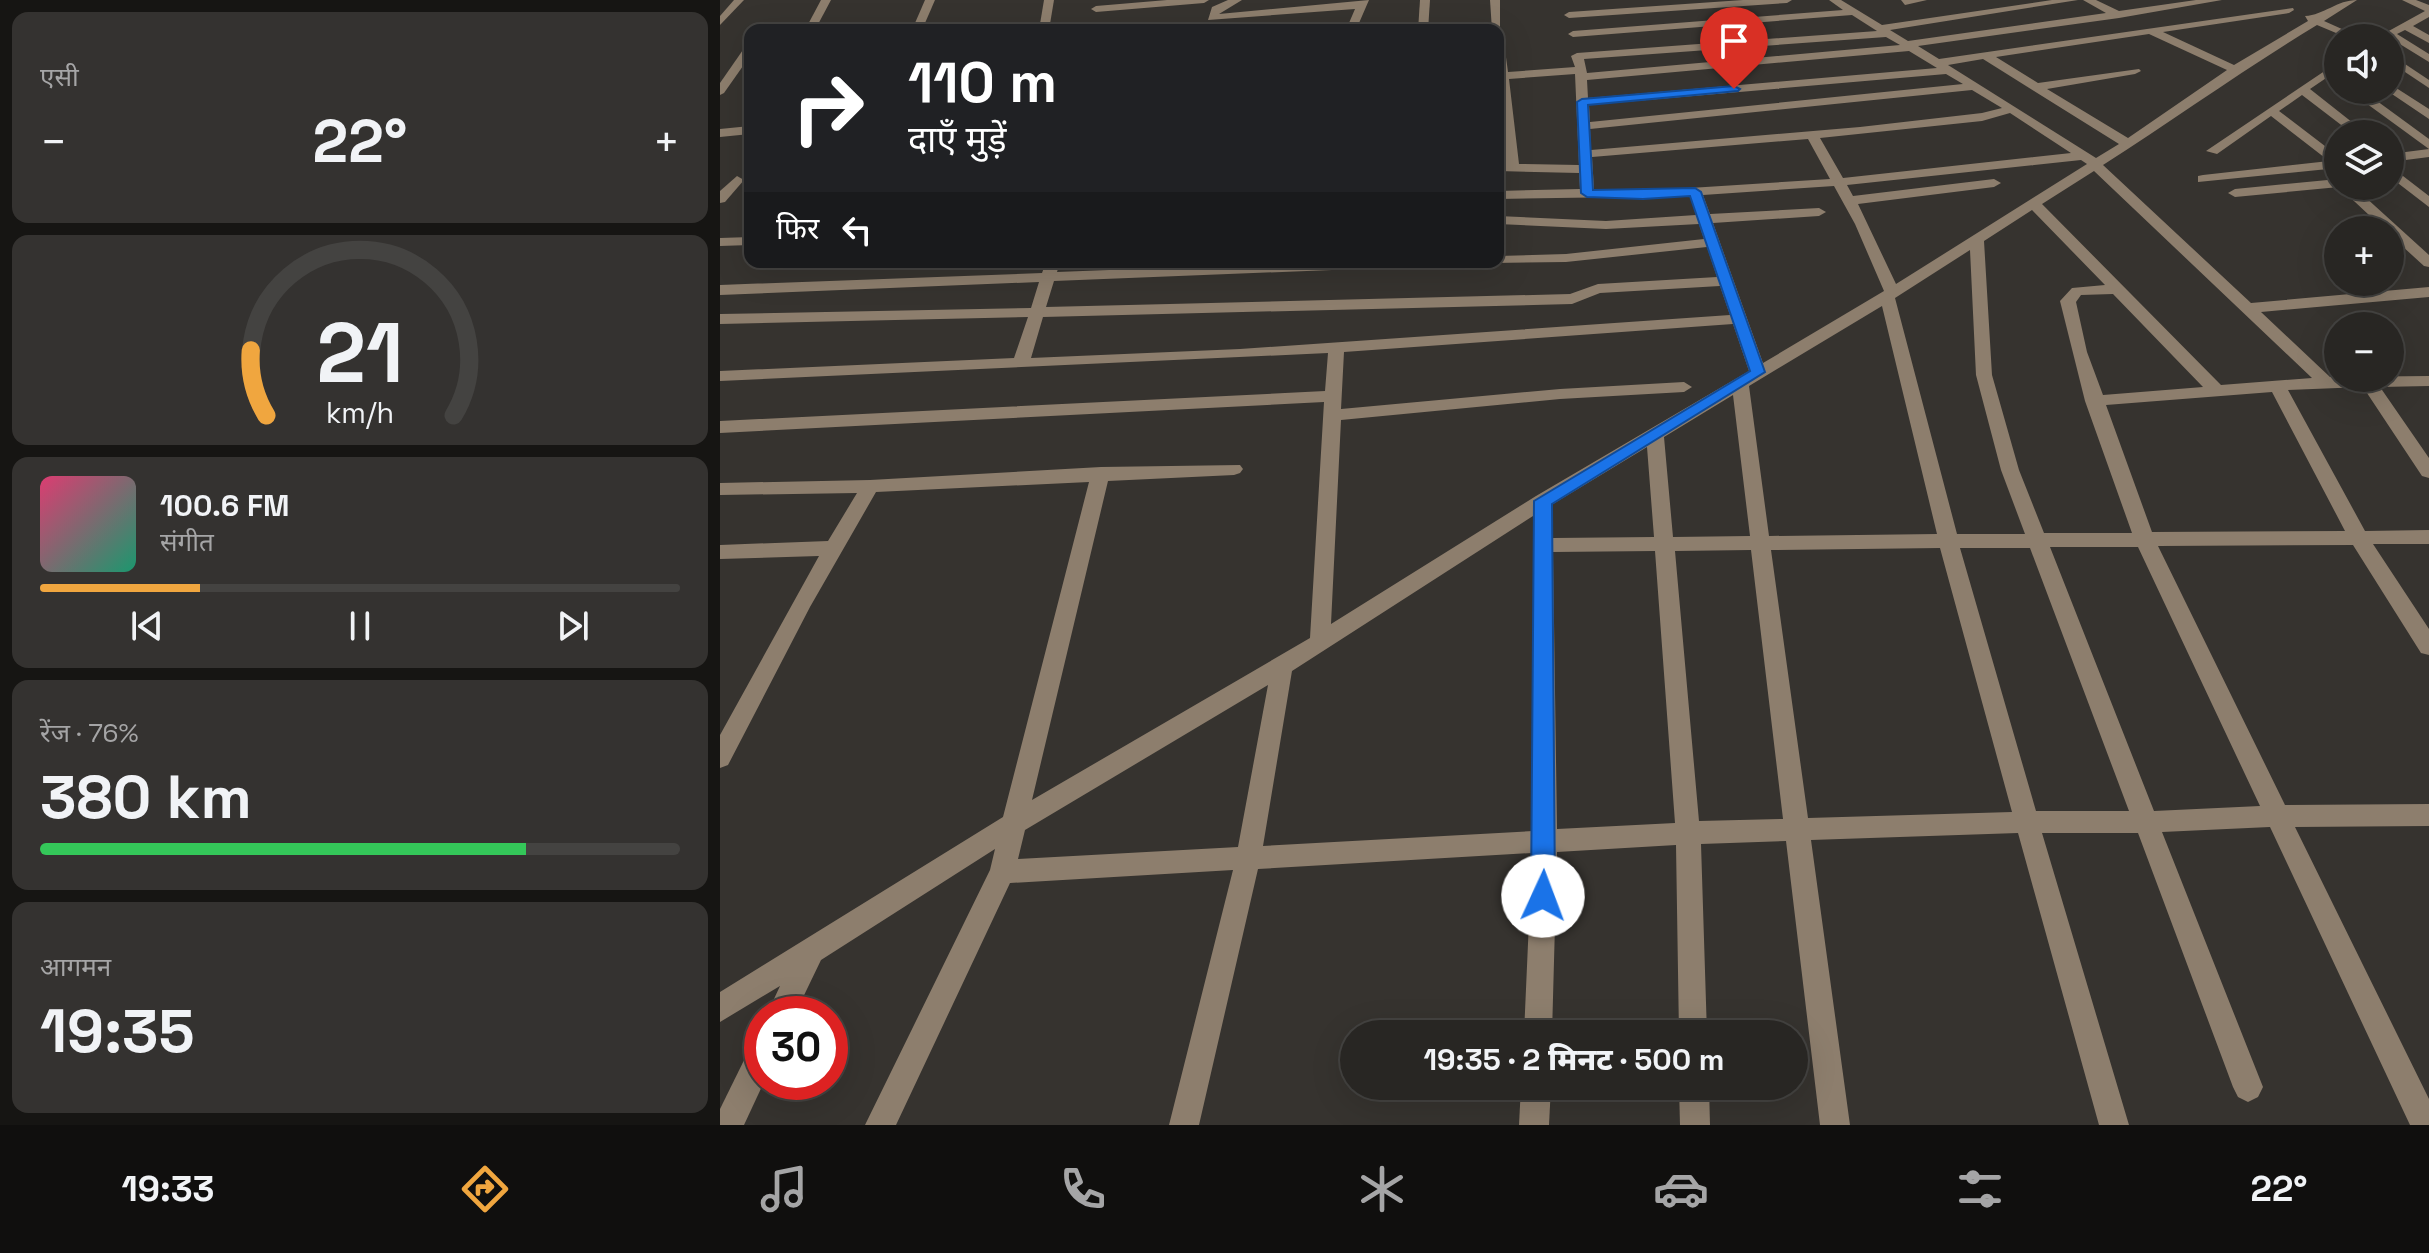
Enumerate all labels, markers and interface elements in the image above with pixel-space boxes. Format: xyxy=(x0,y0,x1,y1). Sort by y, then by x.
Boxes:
pin xyxy=(1700,7,1768,89)
icon: arrive xyxy=(1712,19,1756,63)
map controls xyxy=(2324,24,2404,392)
button: sound xyxy=(2324,24,2404,104)
text: 110 m xyxy=(908,47,1057,118)
icon: right xyxy=(776,56,880,160)
text: एसी xyxy=(40,60,79,94)
text: 22° xyxy=(313,103,407,180)
text: − xyxy=(40,114,67,170)
text: + xyxy=(653,114,680,170)
text: दाएँ मुड़ें xyxy=(908,117,1006,163)
button: layers xyxy=(2324,120,2404,200)
icon: left xyxy=(835,208,879,252)
text: फिर xyxy=(776,209,819,248)
button: + xyxy=(2324,216,2404,296)
text: 21 xyxy=(316,299,404,405)
button: − xyxy=(2324,312,2404,392)
text: km/h xyxy=(326,395,394,431)
text: 100.6 FM xyxy=(160,486,289,525)
text: संगीत xyxy=(160,525,214,559)
icon: previous xyxy=(125,604,169,648)
icon: pause xyxy=(338,604,382,648)
icon: next xyxy=(551,604,595,648)
text: रेंज · 76% xyxy=(40,716,139,750)
text: 380 km xyxy=(40,759,252,836)
position arrow xyxy=(1501,854,1585,938)
text: आगमन xyxy=(40,950,111,984)
text: 19:35 xyxy=(40,993,195,1070)
speed limit sign: 30 xyxy=(744,996,848,1100)
text: 19:35 · 2 मिनट · 500 m xyxy=(1424,1040,1725,1079)
icon: directions xyxy=(457,1161,513,1217)
icon: music xyxy=(756,1161,812,1217)
icon: phone xyxy=(1055,1161,1111,1217)
icon: climate xyxy=(1354,1161,1410,1217)
icon: car xyxy=(1653,1161,1709,1217)
icon: filters xyxy=(1952,1161,2008,1217)
text: 19:33 xyxy=(121,1166,214,1212)
text: 22° xyxy=(2251,1166,2308,1212)

